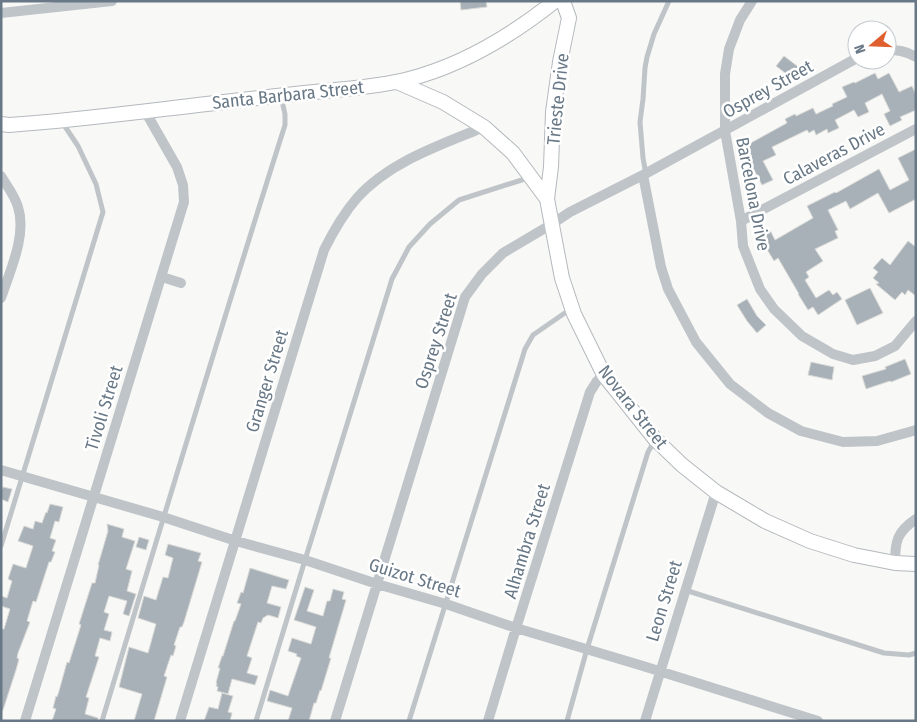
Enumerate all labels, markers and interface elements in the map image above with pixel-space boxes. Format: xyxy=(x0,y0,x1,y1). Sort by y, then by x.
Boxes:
north arrow xyxy=(847,20,897,70)
text: N xyxy=(851,42,870,56)
street label: Trieste Drive xyxy=(542,52,574,146)
street label: Osprey Street xyxy=(719,55,817,123)
street label: Santa Barbara Street xyxy=(211,76,365,114)
street label: Calaveras Drive xyxy=(779,118,889,190)
street label: Barcelona Drive xyxy=(731,135,775,253)
street label: Osprey Street xyxy=(410,290,462,392)
street label: Granger Street xyxy=(241,327,293,435)
street label: Novara Street xyxy=(594,361,673,453)
street label: Tivoli Street xyxy=(81,363,127,453)
street label: Alhambra Street xyxy=(499,481,555,601)
street label: Guizot Street xyxy=(366,554,464,602)
street label: Leon Street xyxy=(641,558,687,644)

